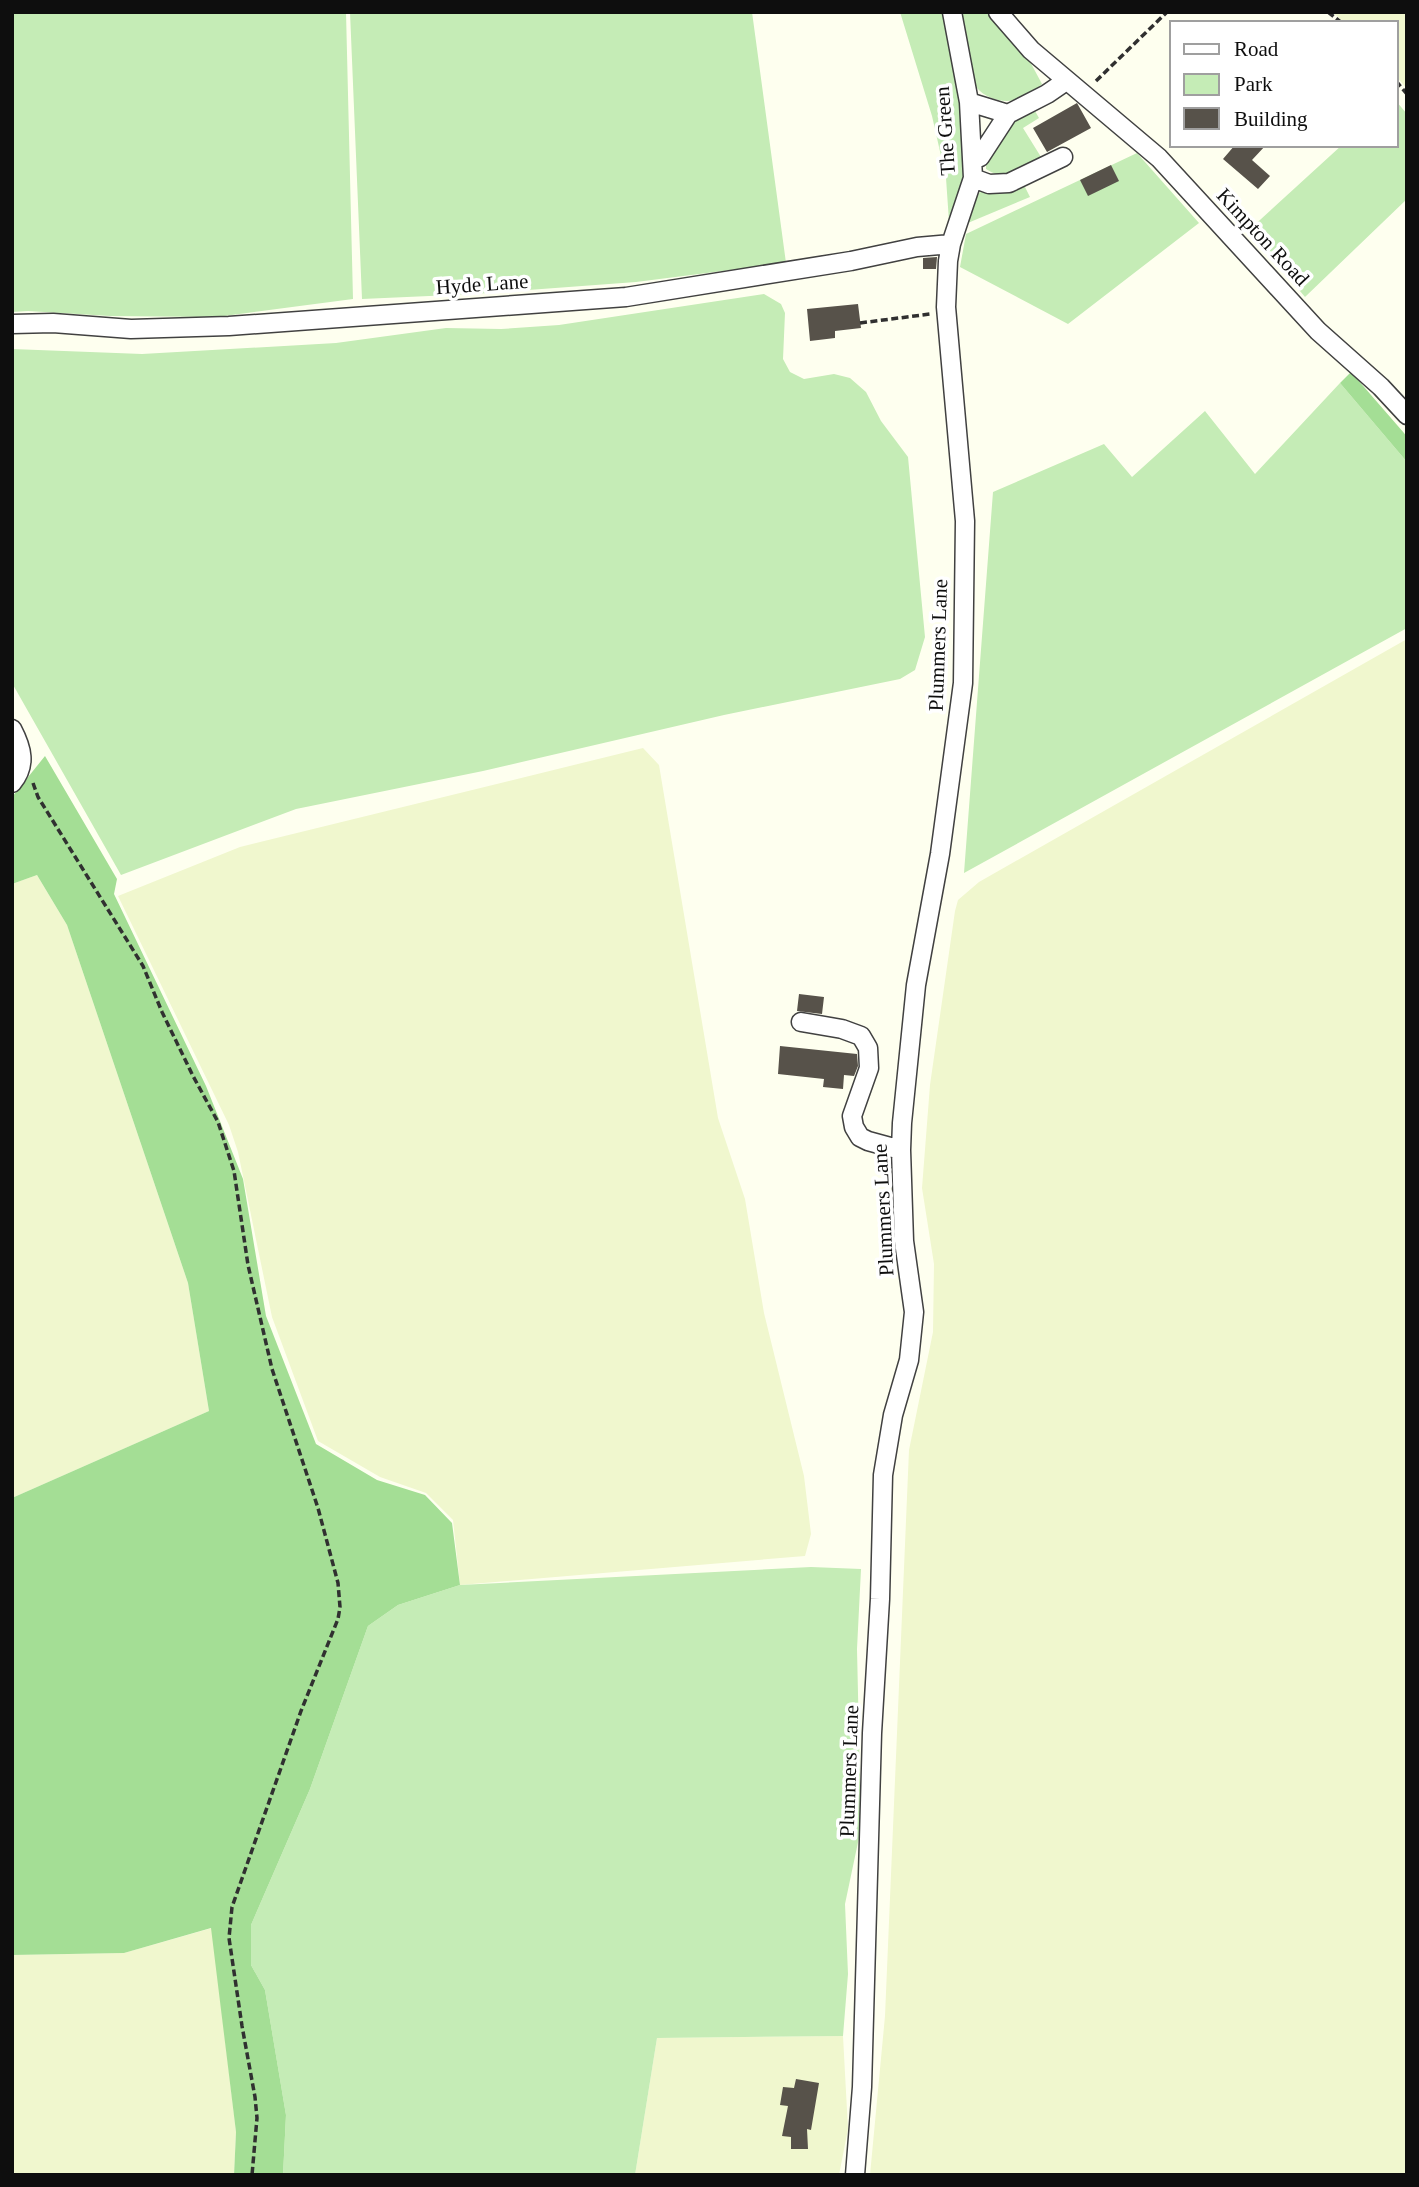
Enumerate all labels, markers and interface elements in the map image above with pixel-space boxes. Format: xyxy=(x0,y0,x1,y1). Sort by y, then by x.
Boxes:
legend xyxy=(1170,21,1398,147)
text: Road xyxy=(1234,37,1279,61)
text: Park xyxy=(1234,72,1273,96)
street label: The Green xyxy=(930,85,960,176)
text: Building xyxy=(1234,107,1308,131)
street label: Kimpton Road xyxy=(1212,183,1314,291)
street label: Hyde Lane xyxy=(435,269,529,299)
street label: Plummers Lane xyxy=(924,578,952,712)
street label: Plummers Lane xyxy=(868,1143,898,1277)
street label: Plummers Lane xyxy=(835,1704,863,1838)

